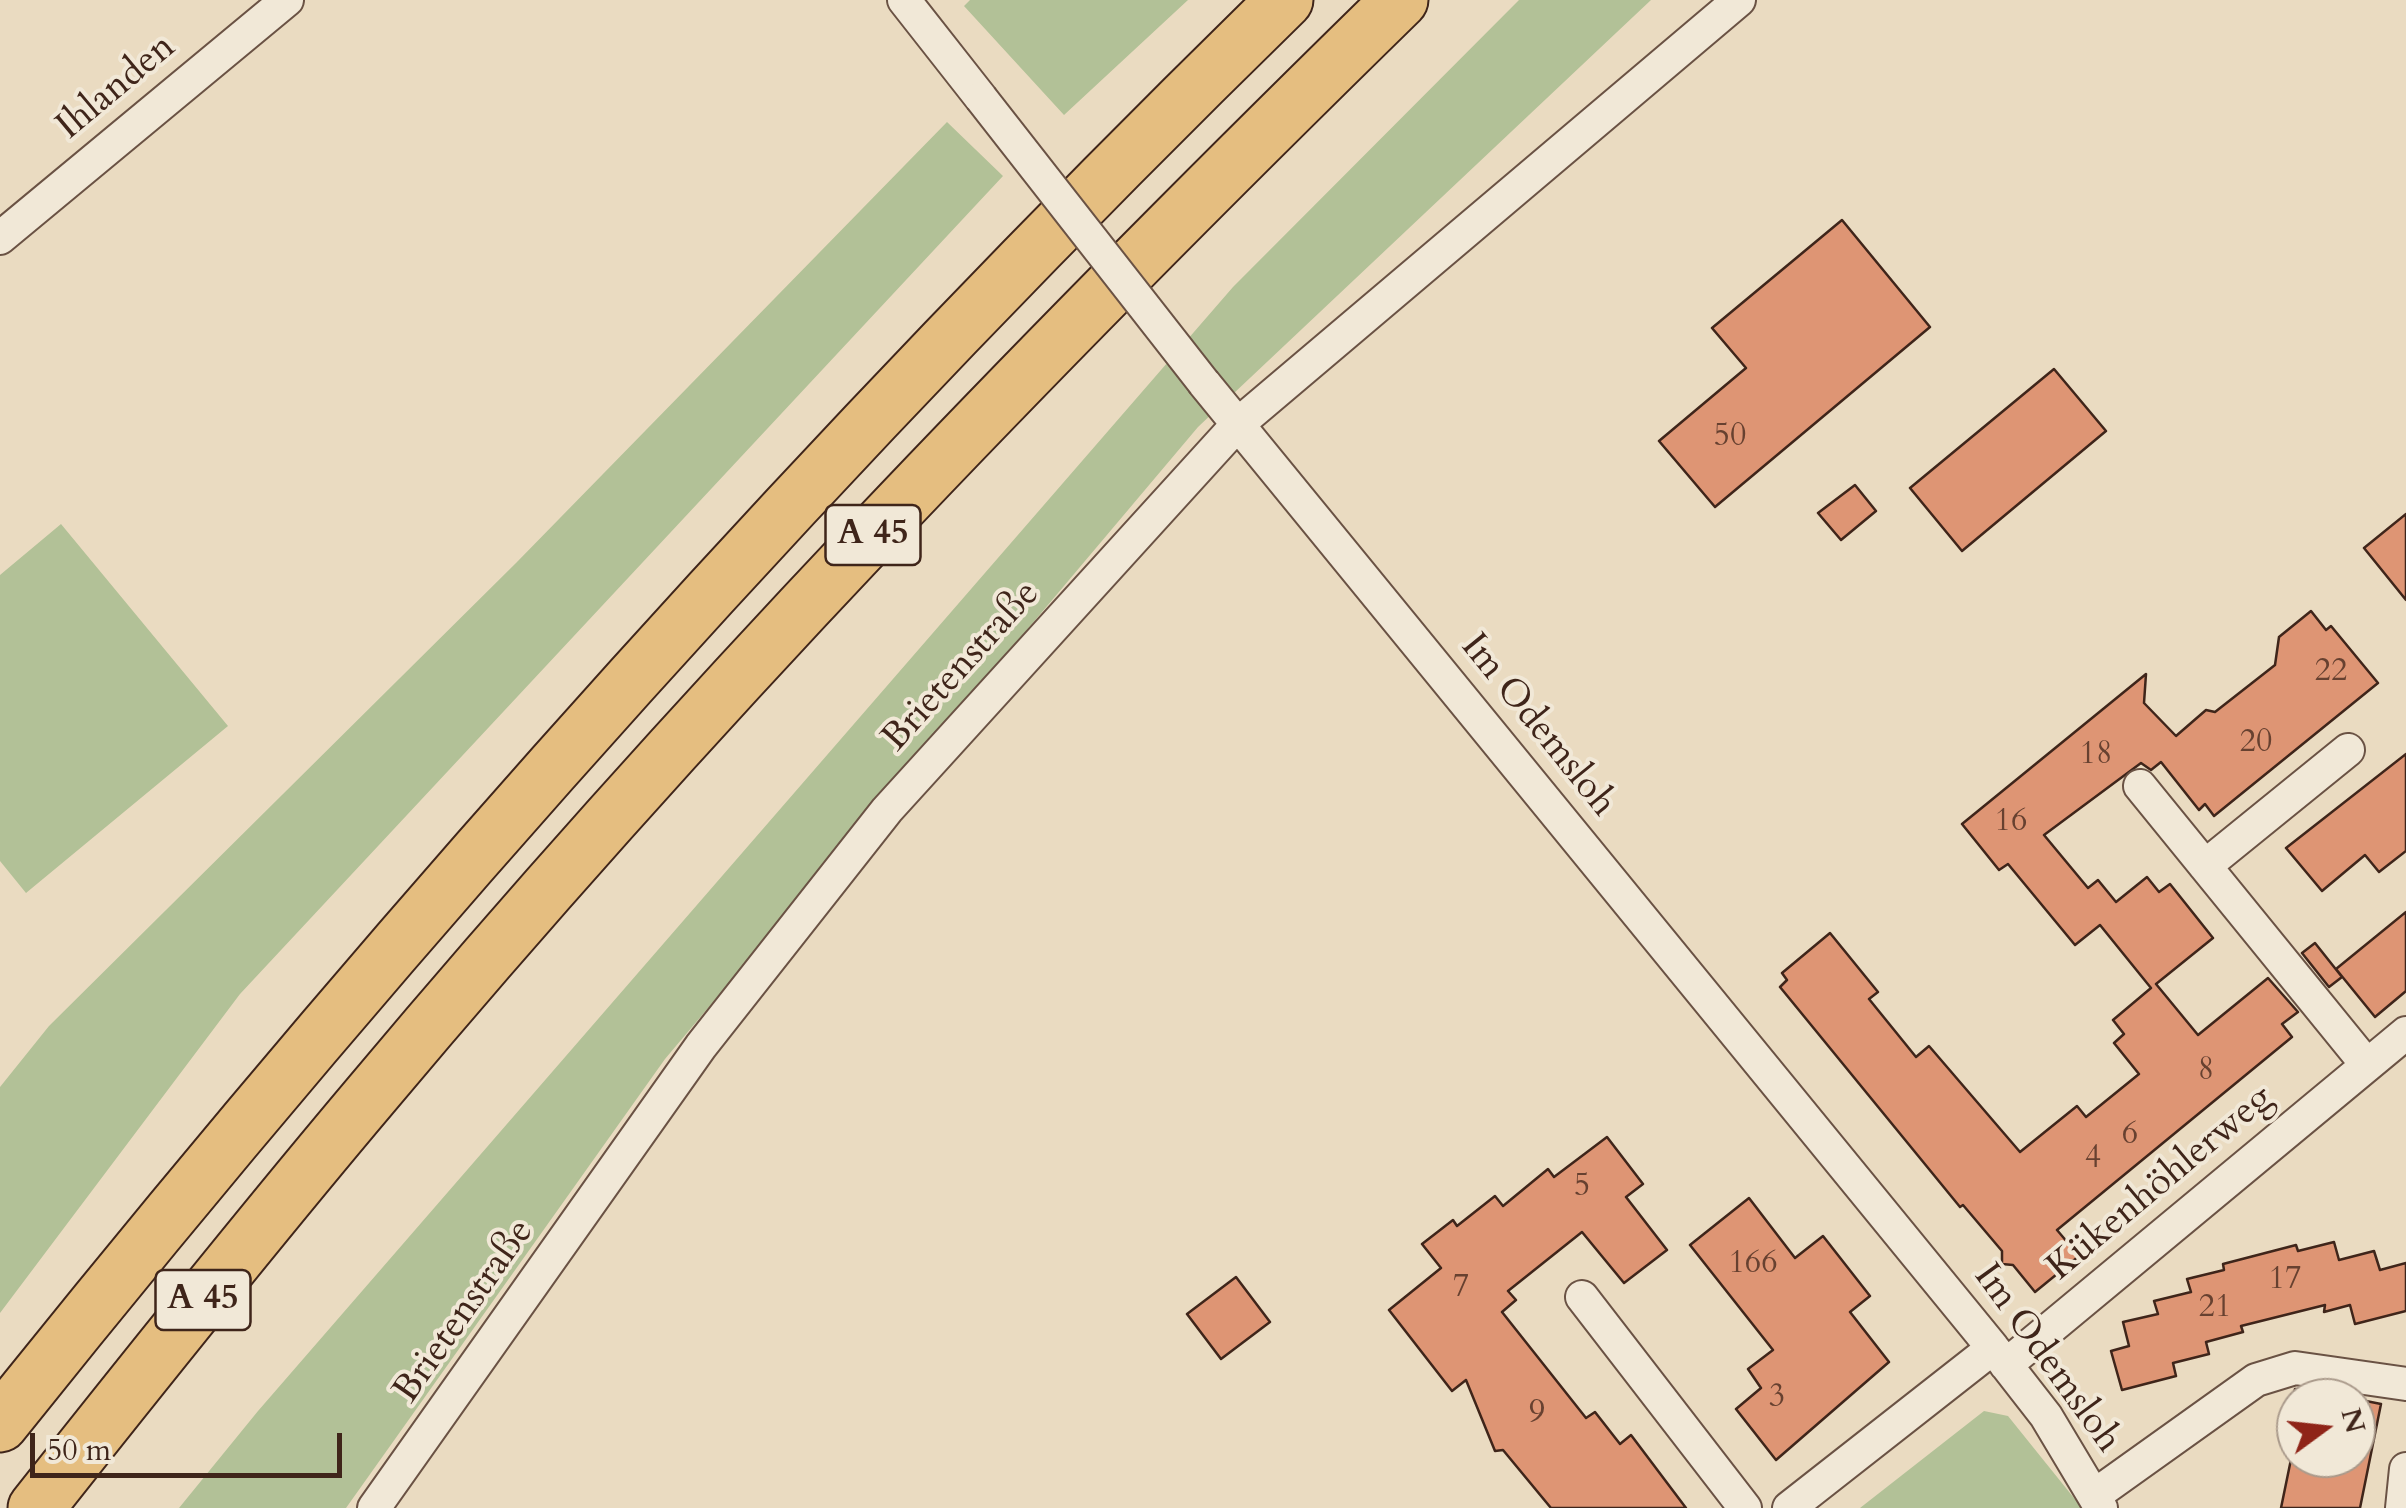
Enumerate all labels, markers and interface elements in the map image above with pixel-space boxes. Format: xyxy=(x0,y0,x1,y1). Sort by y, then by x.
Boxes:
street label: Ihlanden xyxy=(48,25,186,151)
house number: 50 xyxy=(1714,419,1746,457)
road number: A 45 xyxy=(826,505,920,565)
street label: Brietenstraße xyxy=(874,572,1050,762)
street label: Im Odemsloh xyxy=(1450,626,1624,826)
house number: 22 xyxy=(2315,654,2347,692)
house number: 20 xyxy=(2240,725,2272,763)
house number: 18 xyxy=(2080,737,2112,775)
house number: 16 xyxy=(1995,804,2027,842)
house number: 8 xyxy=(2198,1053,2214,1091)
street label: Kükenhöhlerweg xyxy=(2039,1076,2283,1292)
house number: 6 xyxy=(2122,1117,2138,1155)
house number: 4 xyxy=(2085,1141,2101,1179)
house number: 5 xyxy=(1574,1169,1590,1207)
street label: Brietenstraße xyxy=(385,1212,545,1412)
house number: 166 xyxy=(1728,1246,1778,1284)
street label: Im Odemsloh xyxy=(1962,1256,2130,1462)
house number: 17 xyxy=(2269,1262,2301,1300)
road number: A 45 xyxy=(156,1270,250,1330)
house number: 7 xyxy=(1453,1270,1469,1308)
house number: 21 xyxy=(2199,1290,2231,1328)
north arrow xyxy=(2276,1378,2376,1478)
house number: 3 xyxy=(1769,1380,1785,1418)
house number: 9 xyxy=(1529,1396,1545,1434)
text: N xyxy=(2332,1404,2375,1437)
scale bar xyxy=(35,1413,348,1475)
text: 50 m xyxy=(47,1430,111,1471)

